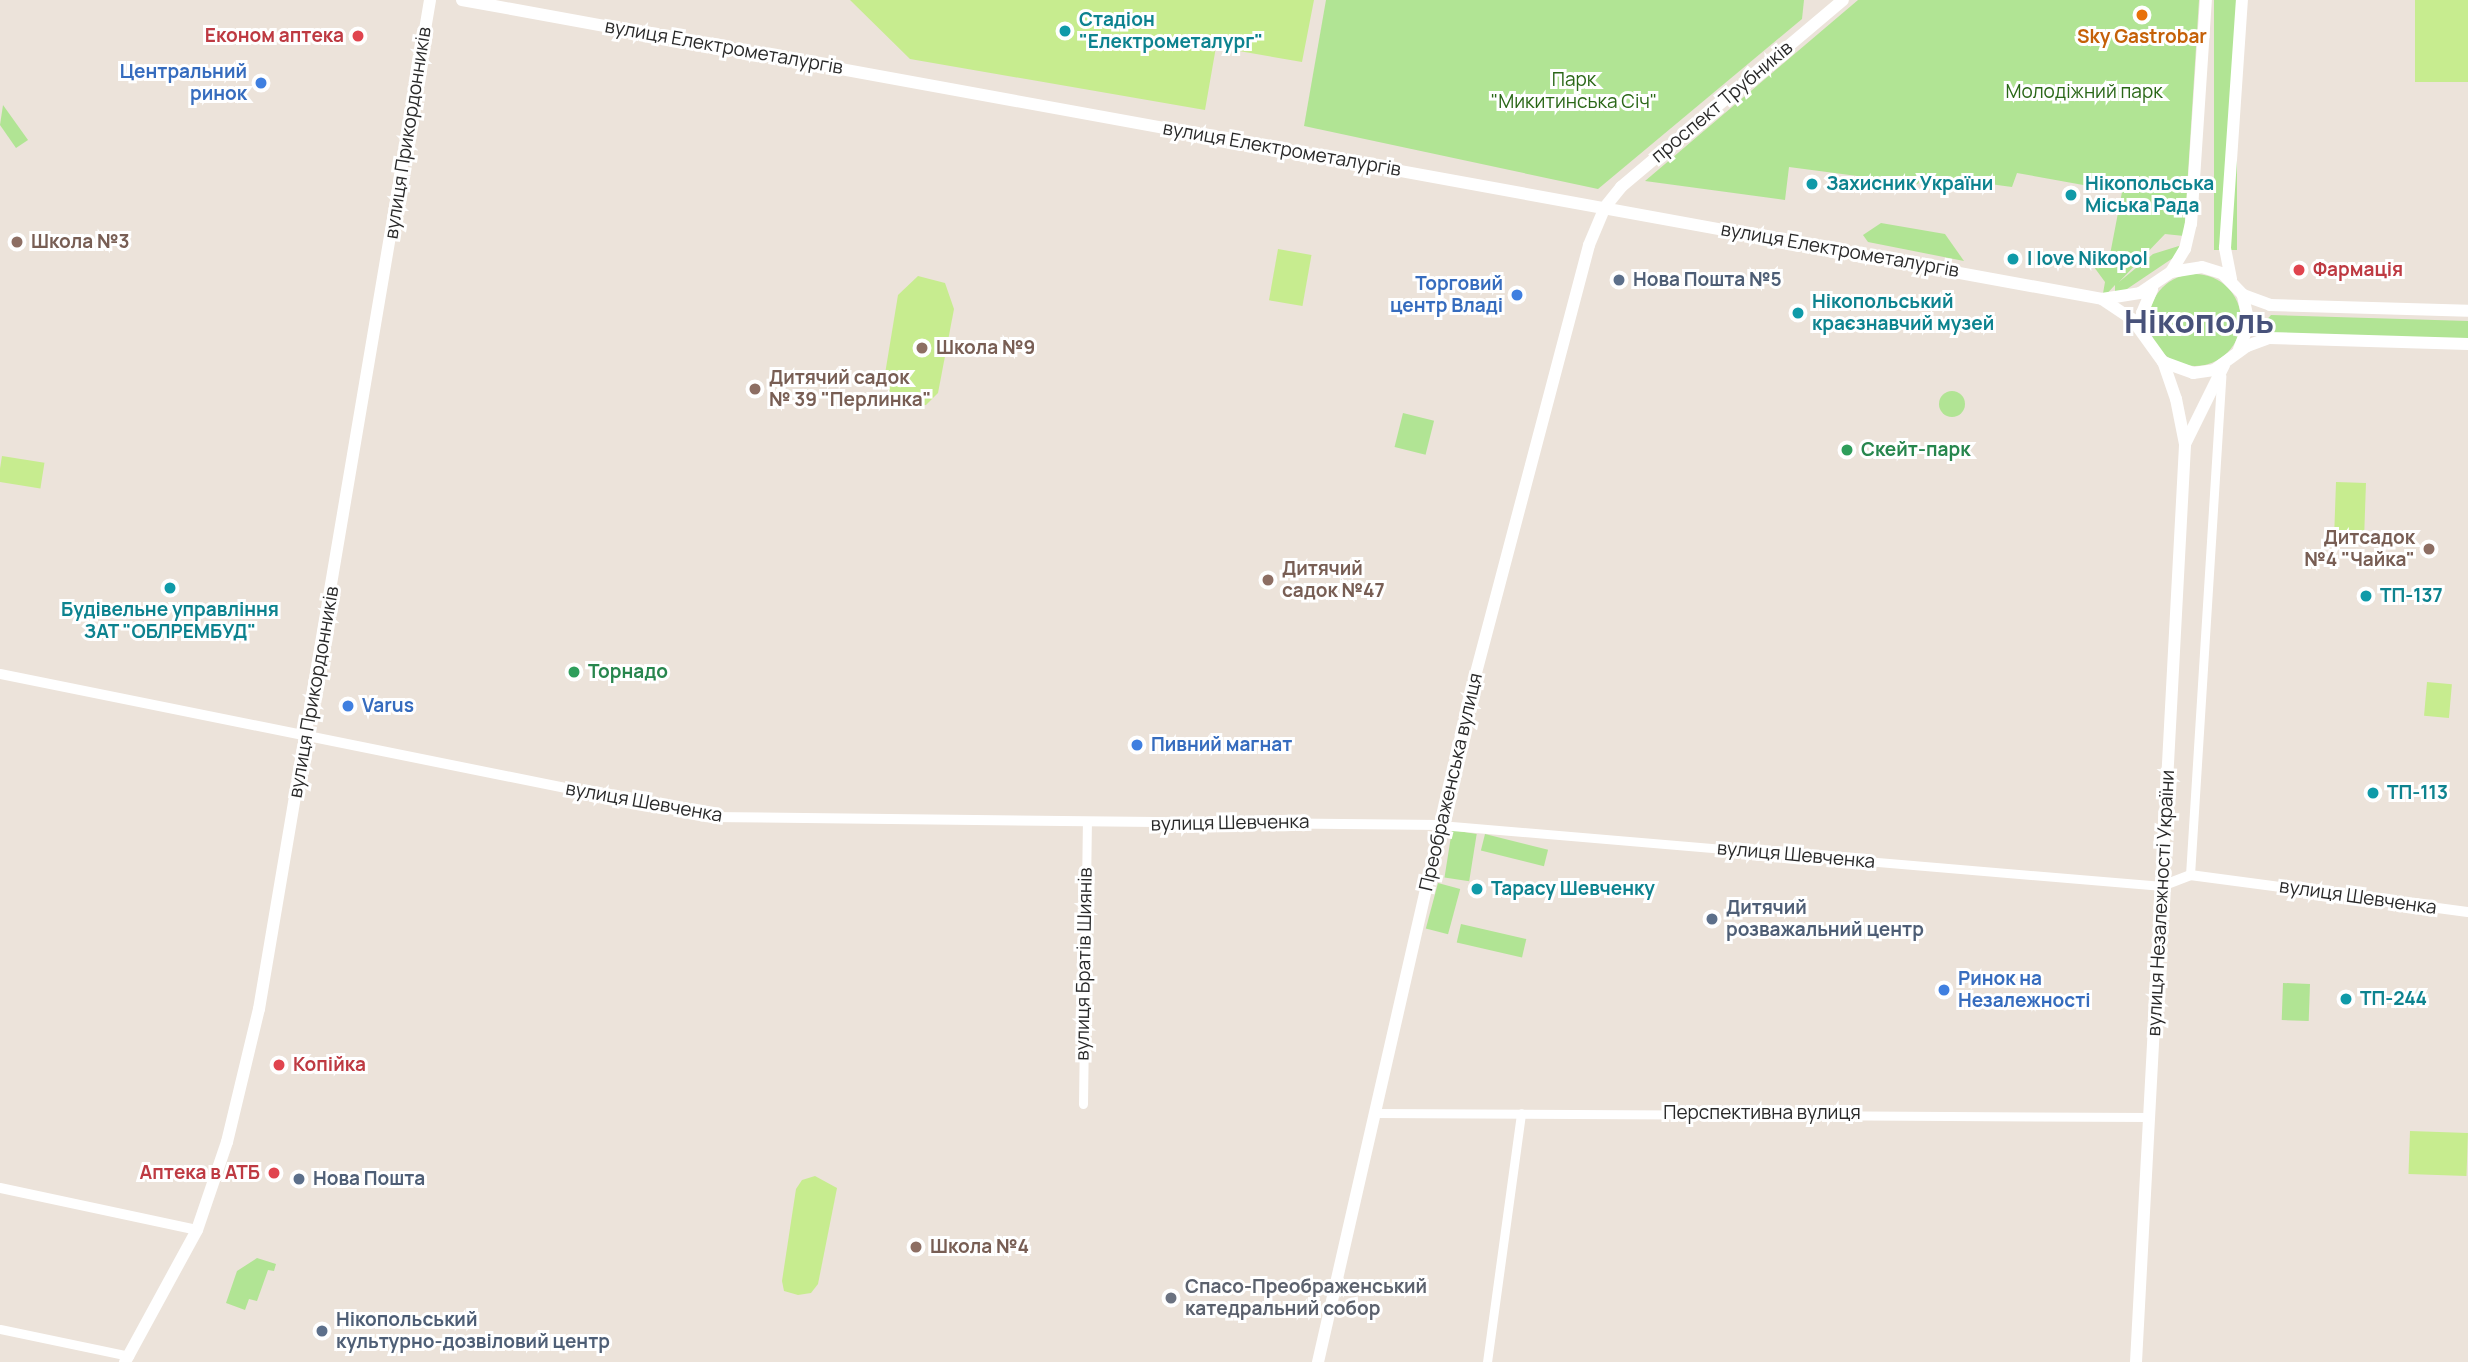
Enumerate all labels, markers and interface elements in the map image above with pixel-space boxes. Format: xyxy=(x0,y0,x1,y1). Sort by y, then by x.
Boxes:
marker: Sky Gastrobar xyxy=(2134,7,2150,23)
place label: Стадіон "Електрометалург" xyxy=(1079,9,1263,53)
street label: вулиця Електрометалургів xyxy=(603,15,845,79)
marker: Стадіон "Електрометалург" xyxy=(1057,23,1073,39)
place label: Економ аптека xyxy=(205,25,344,47)
street label: вулиця Прикордонників xyxy=(380,25,436,241)
place label: Sky Gastrobar xyxy=(2077,26,2207,48)
marker: Економ аптека xyxy=(350,28,366,44)
street label: проспект Трубників xyxy=(1647,36,1797,168)
place label: Центральний ринок xyxy=(120,61,247,105)
park label: Парк "Микитинська Січ" xyxy=(1491,69,1657,113)
marker: Центральний ринок xyxy=(253,75,269,91)
park label: Молодіжний парк xyxy=(2005,81,2163,103)
street label: вулиця Електрометалургів xyxy=(1161,117,1403,181)
place label: Захисник України xyxy=(1826,173,1993,195)
place label: Нiкопольська Міська Рада xyxy=(2085,173,2214,217)
marker: Захисник України xyxy=(1804,176,1820,192)
marker: Нiкопольська Міська Рада xyxy=(2063,187,2079,203)
street label: вулиця Електрометалургів xyxy=(1719,218,1961,282)
place label: Школа №3 xyxy=(31,231,130,253)
marker: Школа №3 xyxy=(9,234,25,250)
place label: I love Nikopol xyxy=(2027,248,2148,270)
marker: I love Nikopol xyxy=(2005,251,2021,267)
place label: Фармація xyxy=(2313,259,2403,281)
marker: Фармація xyxy=(2291,262,2307,278)
place label: Нова Пошта №5 xyxy=(1633,269,1782,291)
marker: Нова Пошта №5 xyxy=(1611,272,1627,288)
place label: Торговий центр Владі xyxy=(1390,273,1503,317)
marker: Торговий центр Владі xyxy=(1509,287,1525,303)
place label: Нiкопольський краєзнавчий музей xyxy=(1812,291,1994,335)
district label: Нікополь xyxy=(2124,301,2274,341)
marker: Нiкопольський краєзнавчий музей xyxy=(1790,305,1806,321)
place label: Школа №9 xyxy=(936,337,1035,359)
marker: Школа №9 xyxy=(914,340,930,356)
place label: Дитячий садок № 39 "Перлинка" xyxy=(769,367,931,411)
marker: Дитячий садок № 39 "Перлинка" xyxy=(747,381,763,397)
place label: Скейт-парк xyxy=(1861,439,1970,461)
marker: Скейт-парк xyxy=(1839,442,1855,458)
place label: Дитсадок №4 "Чайка" xyxy=(2304,527,2415,571)
marker: Дитсадок №4 "Чайка" xyxy=(2421,541,2437,557)
place label: Дитячий садок №47 xyxy=(1282,558,1385,602)
marker: Дитячий садок №47 xyxy=(1260,572,1276,588)
marker: Будівельне управління ЗАТ "ОБЛРЕМБУД" xyxy=(162,580,178,596)
street label: вулиця Прикордонників xyxy=(284,584,344,800)
place label: ТП-137 xyxy=(2380,585,2443,607)
marker: ТП-137 xyxy=(2358,588,2374,604)
place label: Будівельне управління ЗАТ "ОБЛРЕМБУД" xyxy=(61,599,279,643)
place label: Торнадо xyxy=(588,661,668,683)
marker: Торнадо xyxy=(566,664,582,680)
street label: Преображенська вулиця xyxy=(1415,671,1487,893)
place label: Varus xyxy=(362,695,414,717)
marker: Varus xyxy=(340,698,356,714)
place label: Пивний магнат xyxy=(1151,734,1292,756)
marker: Пивний магнат xyxy=(1129,737,1145,753)
street label: вулиця Незалежності України xyxy=(2143,769,2179,1037)
street label: вулиця Шевченка xyxy=(564,777,724,827)
place label: ТП-113 xyxy=(2387,782,2448,804)
marker: ТП-113 xyxy=(2365,785,2381,801)
street label: вулиця Шевченка xyxy=(1150,810,1310,836)
street label: вулиця Шевченка xyxy=(1716,837,1876,873)
street label: вулиця Братів Шиянів xyxy=(1071,867,1097,1061)
street label: вулиця Шевченка xyxy=(2278,875,2438,919)
place label: Тарасу Шевченку xyxy=(1491,878,1655,900)
marker: Тарасу Шевченку xyxy=(1469,881,1485,897)
place label: Дитячий розважальний центр xyxy=(1726,897,1924,941)
marker: Дитячий розважальний центр xyxy=(1704,911,1720,927)
place label: Ринок на Незалежності xyxy=(1958,968,2091,1012)
marker: Ринок на Незалежності xyxy=(1936,982,1952,998)
place label: ТП-244 xyxy=(2360,988,2427,1010)
marker: ТП-244 xyxy=(2338,991,2354,1007)
place label: Копійка xyxy=(293,1054,366,1076)
marker: Копійка xyxy=(271,1057,287,1073)
street label: Перспективна вулиця xyxy=(1663,1102,1861,1124)
place label: Аптека в АТБ xyxy=(140,1162,260,1184)
marker: Аптека в АТБ xyxy=(266,1165,282,1181)
place label: Нова Пошта xyxy=(313,1168,425,1190)
marker: Нова Пошта xyxy=(291,1171,307,1187)
place label: Школа №4 xyxy=(930,1236,1029,1258)
marker: Школа №4 xyxy=(908,1239,924,1255)
place label: Спасо-Преображенський катедральний собор xyxy=(1185,1276,1427,1320)
marker: Спасо-Преображенський катедральний собор xyxy=(1163,1290,1179,1306)
place label: Нікопольський культурно-дозвіловий центр xyxy=(336,1309,610,1353)
marker: Нікопольський культурно-дозвіловий центр xyxy=(314,1323,330,1339)

